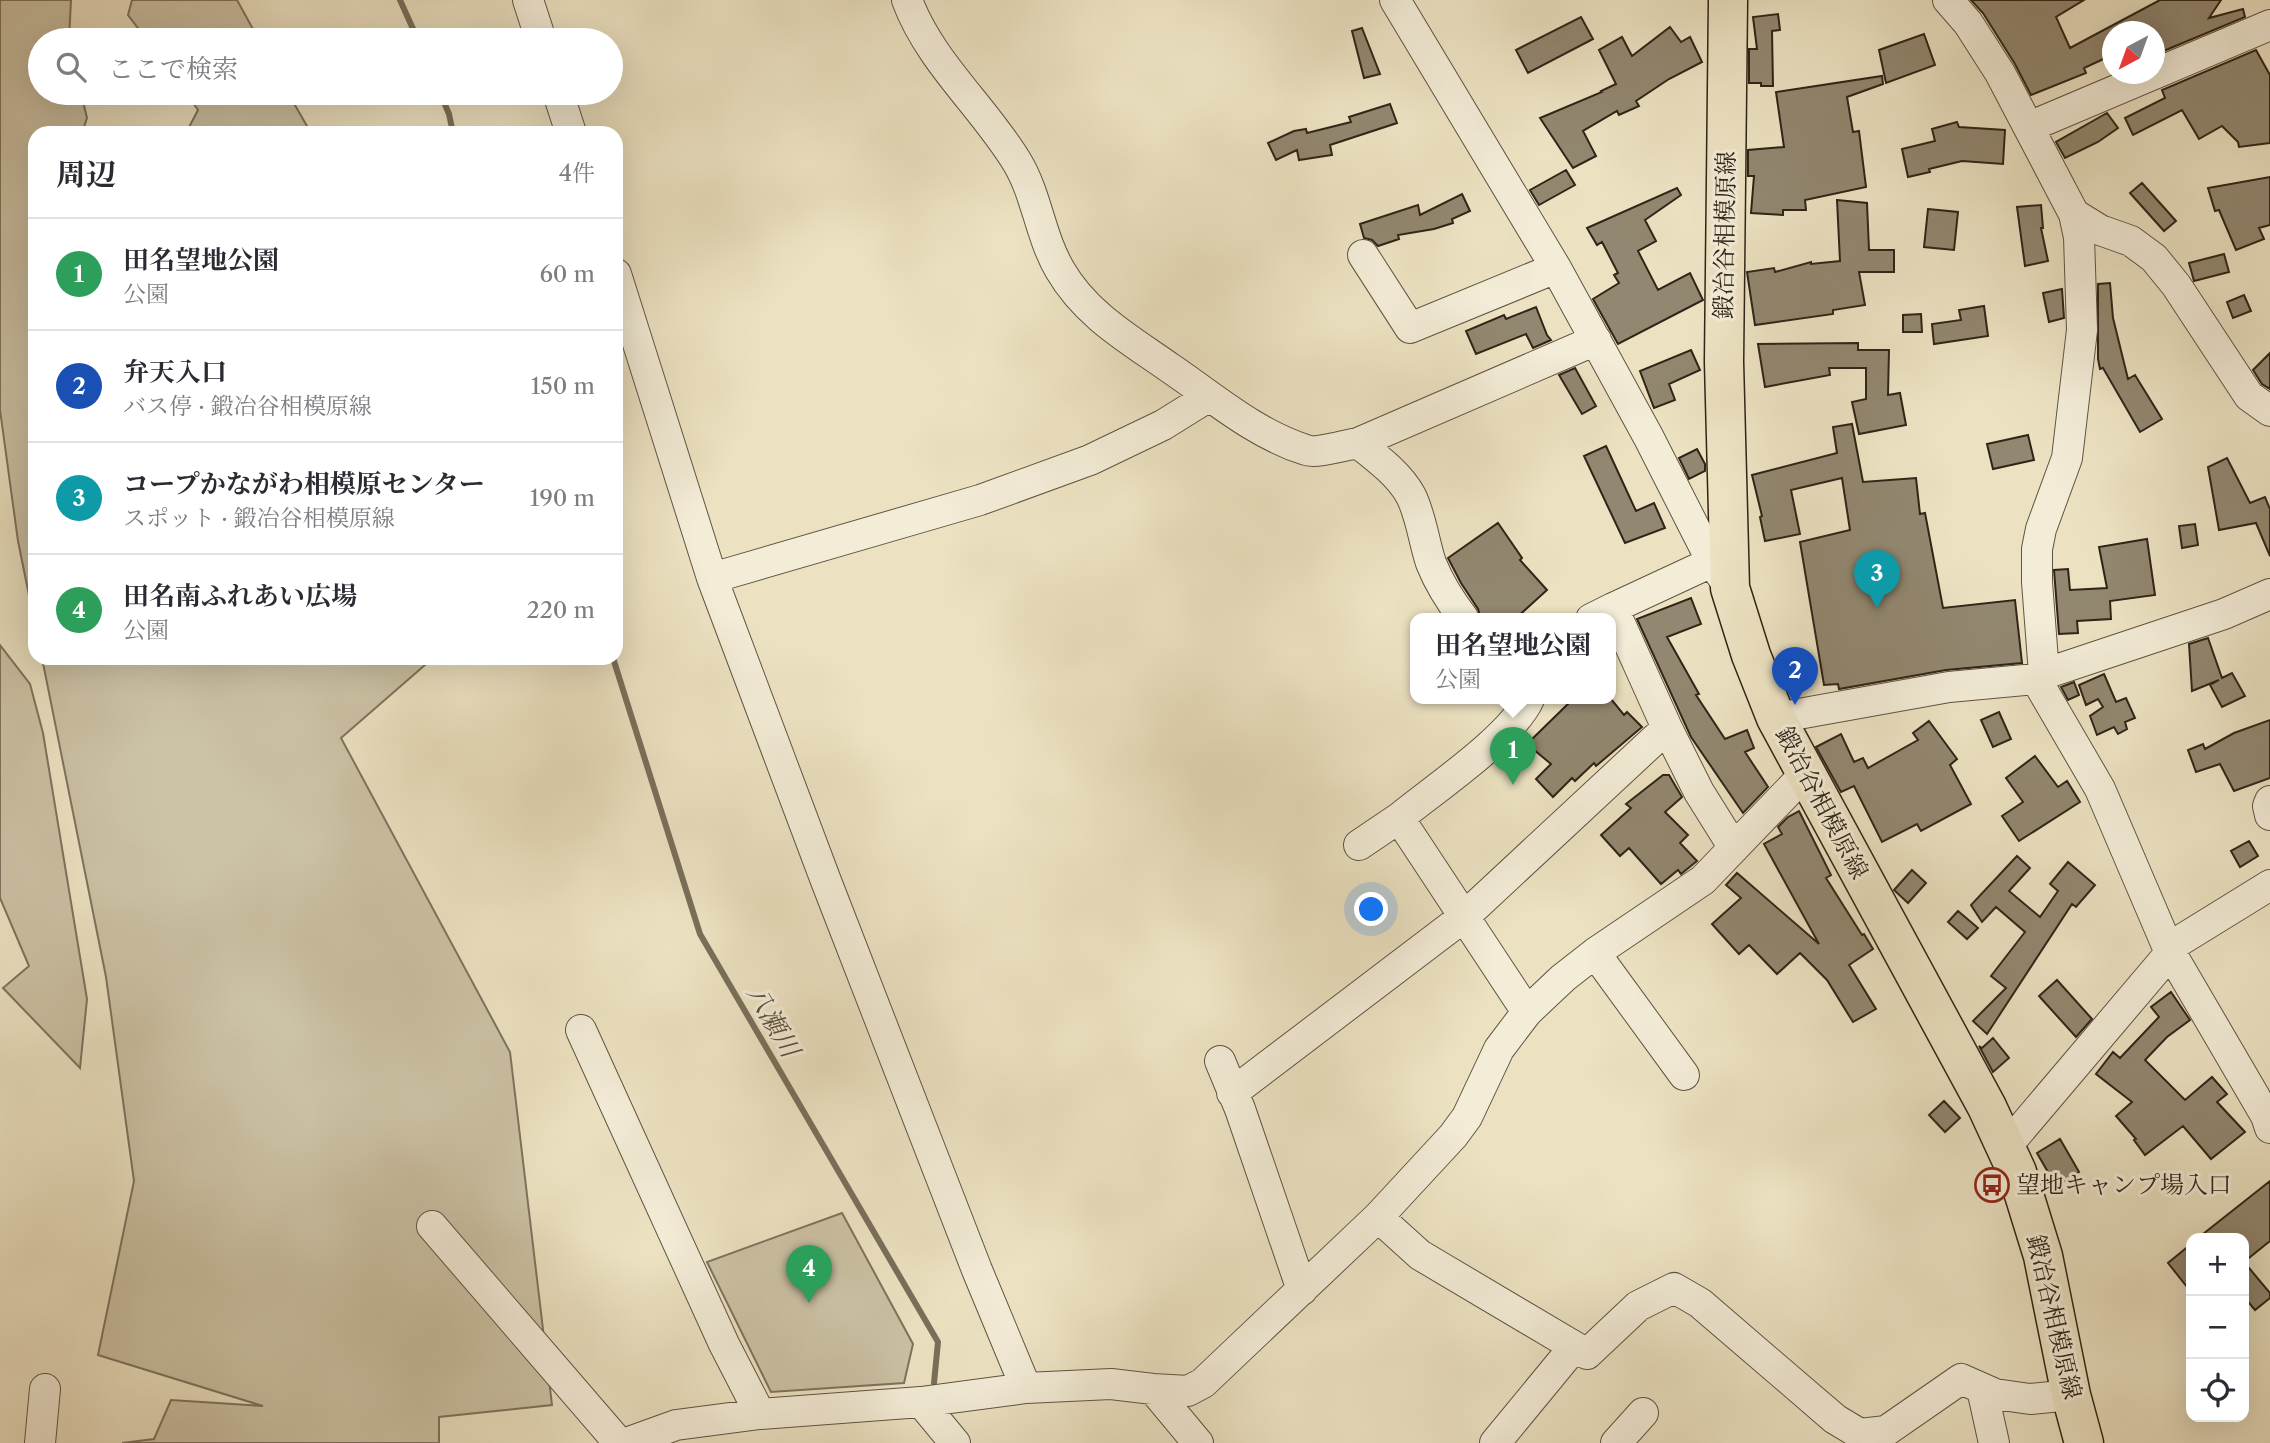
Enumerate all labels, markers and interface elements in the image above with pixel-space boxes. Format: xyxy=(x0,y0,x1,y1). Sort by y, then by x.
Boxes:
north arrow xyxy=(2102,21,2165,84)
search box xyxy=(28,28,623,105)
icon: search xyxy=(52,48,90,86)
text: ここで検索 xyxy=(108,53,238,85)
street label: 鍛冶谷相模原線 xyxy=(1709,151,1740,319)
text: 周辺 xyxy=(56,156,116,193)
text: 4件 xyxy=(559,159,595,187)
text: 田名望地公園 xyxy=(123,244,279,276)
text: 1 xyxy=(74,260,84,288)
text: 60 m xyxy=(539,260,595,288)
text: 公園 xyxy=(123,280,169,308)
text: 弁天入口 xyxy=(123,356,227,388)
text: 2 xyxy=(72,372,86,400)
text: 150 m xyxy=(531,372,595,400)
text: バス停 · 鍛冶谷相模原線 xyxy=(123,392,372,420)
text: コープかながわ相模原センター xyxy=(123,468,485,500)
text: 3 xyxy=(73,484,86,512)
text: 190 m xyxy=(530,484,595,512)
text: スポット · 鍛冶谷相模原線 xyxy=(123,504,395,532)
pin: 3 xyxy=(1854,550,1900,608)
text: 田名南ふれあい広場 xyxy=(123,580,357,612)
text: 4 xyxy=(72,596,86,624)
text: 220 m xyxy=(526,596,595,624)
popup xyxy=(1410,613,1616,704)
text: 公園 xyxy=(123,616,169,644)
text: 田名望地公園 xyxy=(1435,629,1591,661)
pin: 2 xyxy=(1772,647,1818,705)
text: 公園 xyxy=(1435,665,1481,693)
street label: 鍛冶谷相模原線 xyxy=(1770,722,1875,884)
pin: 1 xyxy=(1490,727,1536,785)
your location xyxy=(1354,892,1388,926)
water label: 八瀬川 xyxy=(740,979,808,1065)
bus stop icon: 望地キャンプ場入口 xyxy=(1973,1166,2011,1204)
place label: 望地キャンプ場入口 xyxy=(2016,1170,2232,1199)
street label: 鍛冶谷相模原線 xyxy=(2021,1232,2088,1402)
map controls xyxy=(2186,1233,2249,1422)
button: + xyxy=(2186,1233,2249,1296)
pin: 4 xyxy=(786,1245,832,1303)
button: − xyxy=(2186,1296,2249,1359)
button: locate xyxy=(2186,1359,2249,1422)

